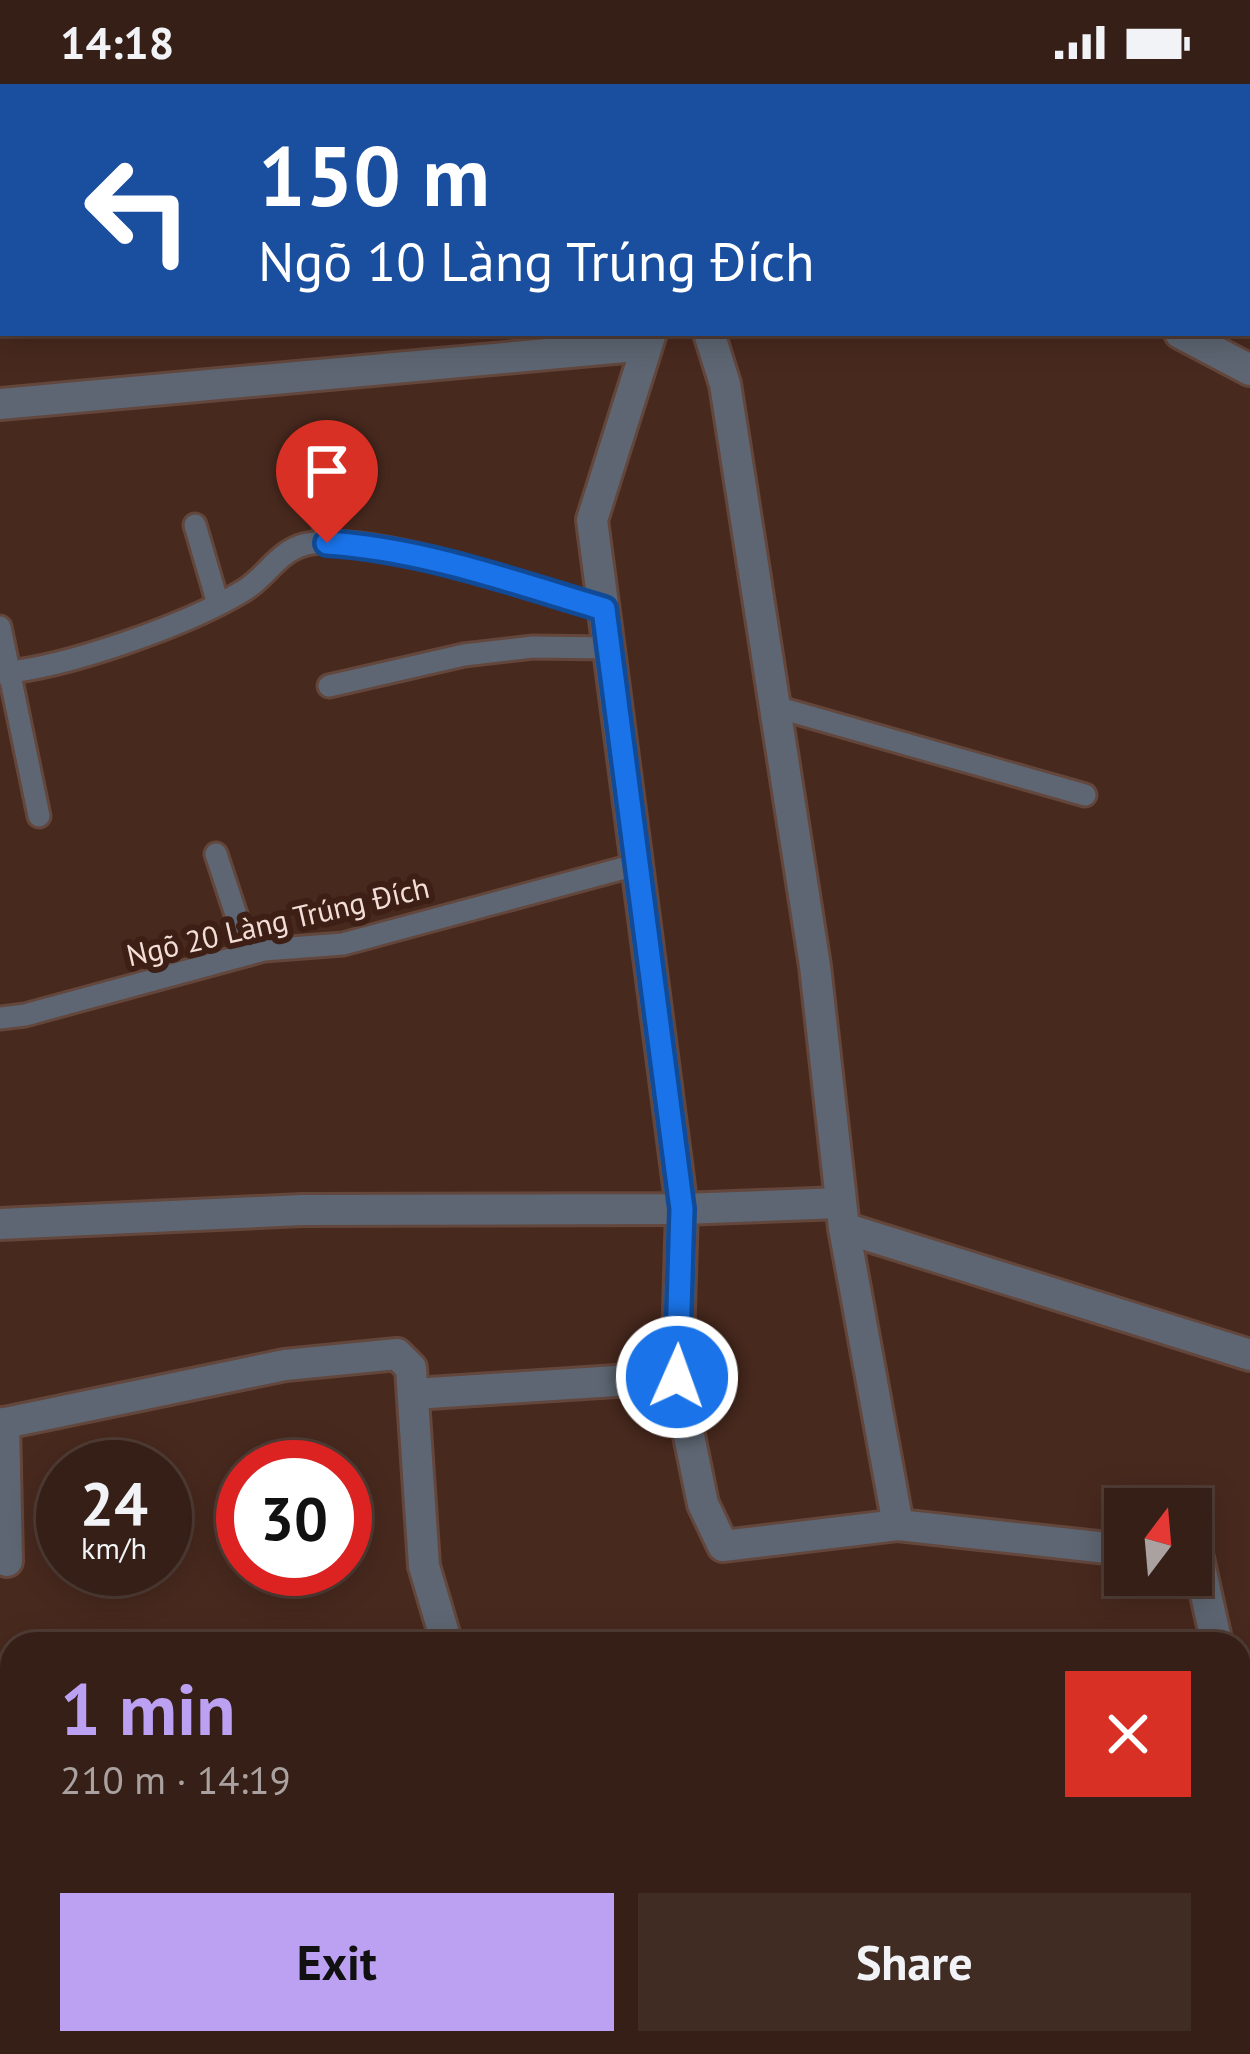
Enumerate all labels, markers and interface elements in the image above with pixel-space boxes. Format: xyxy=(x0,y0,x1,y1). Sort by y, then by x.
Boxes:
text: 14:18 xyxy=(60,13,174,71)
text: 150 m xyxy=(258,120,490,229)
icon: left xyxy=(60,132,216,288)
text: Ngõ 10 Làng Trúng Đích xyxy=(258,226,815,296)
pin xyxy=(276,420,378,543)
icon: arrive xyxy=(294,438,360,504)
street label: Ngõ 20 Làng Trúng Đích xyxy=(123,867,433,974)
position arrow xyxy=(614,1314,740,1440)
speed limit sign: 30 xyxy=(216,1440,372,1596)
text: 24 xyxy=(80,1464,148,1542)
north arrow xyxy=(1104,1488,1212,1596)
map controls xyxy=(1104,1488,1212,1596)
text: km/h xyxy=(81,1528,147,1567)
text: 1 min xyxy=(60,1662,236,1755)
button: close xyxy=(1065,1671,1191,1797)
text: 210 m · 14:19 xyxy=(60,1754,291,1805)
button: Exit xyxy=(60,1893,614,2031)
button: Share xyxy=(638,1893,1191,2031)

